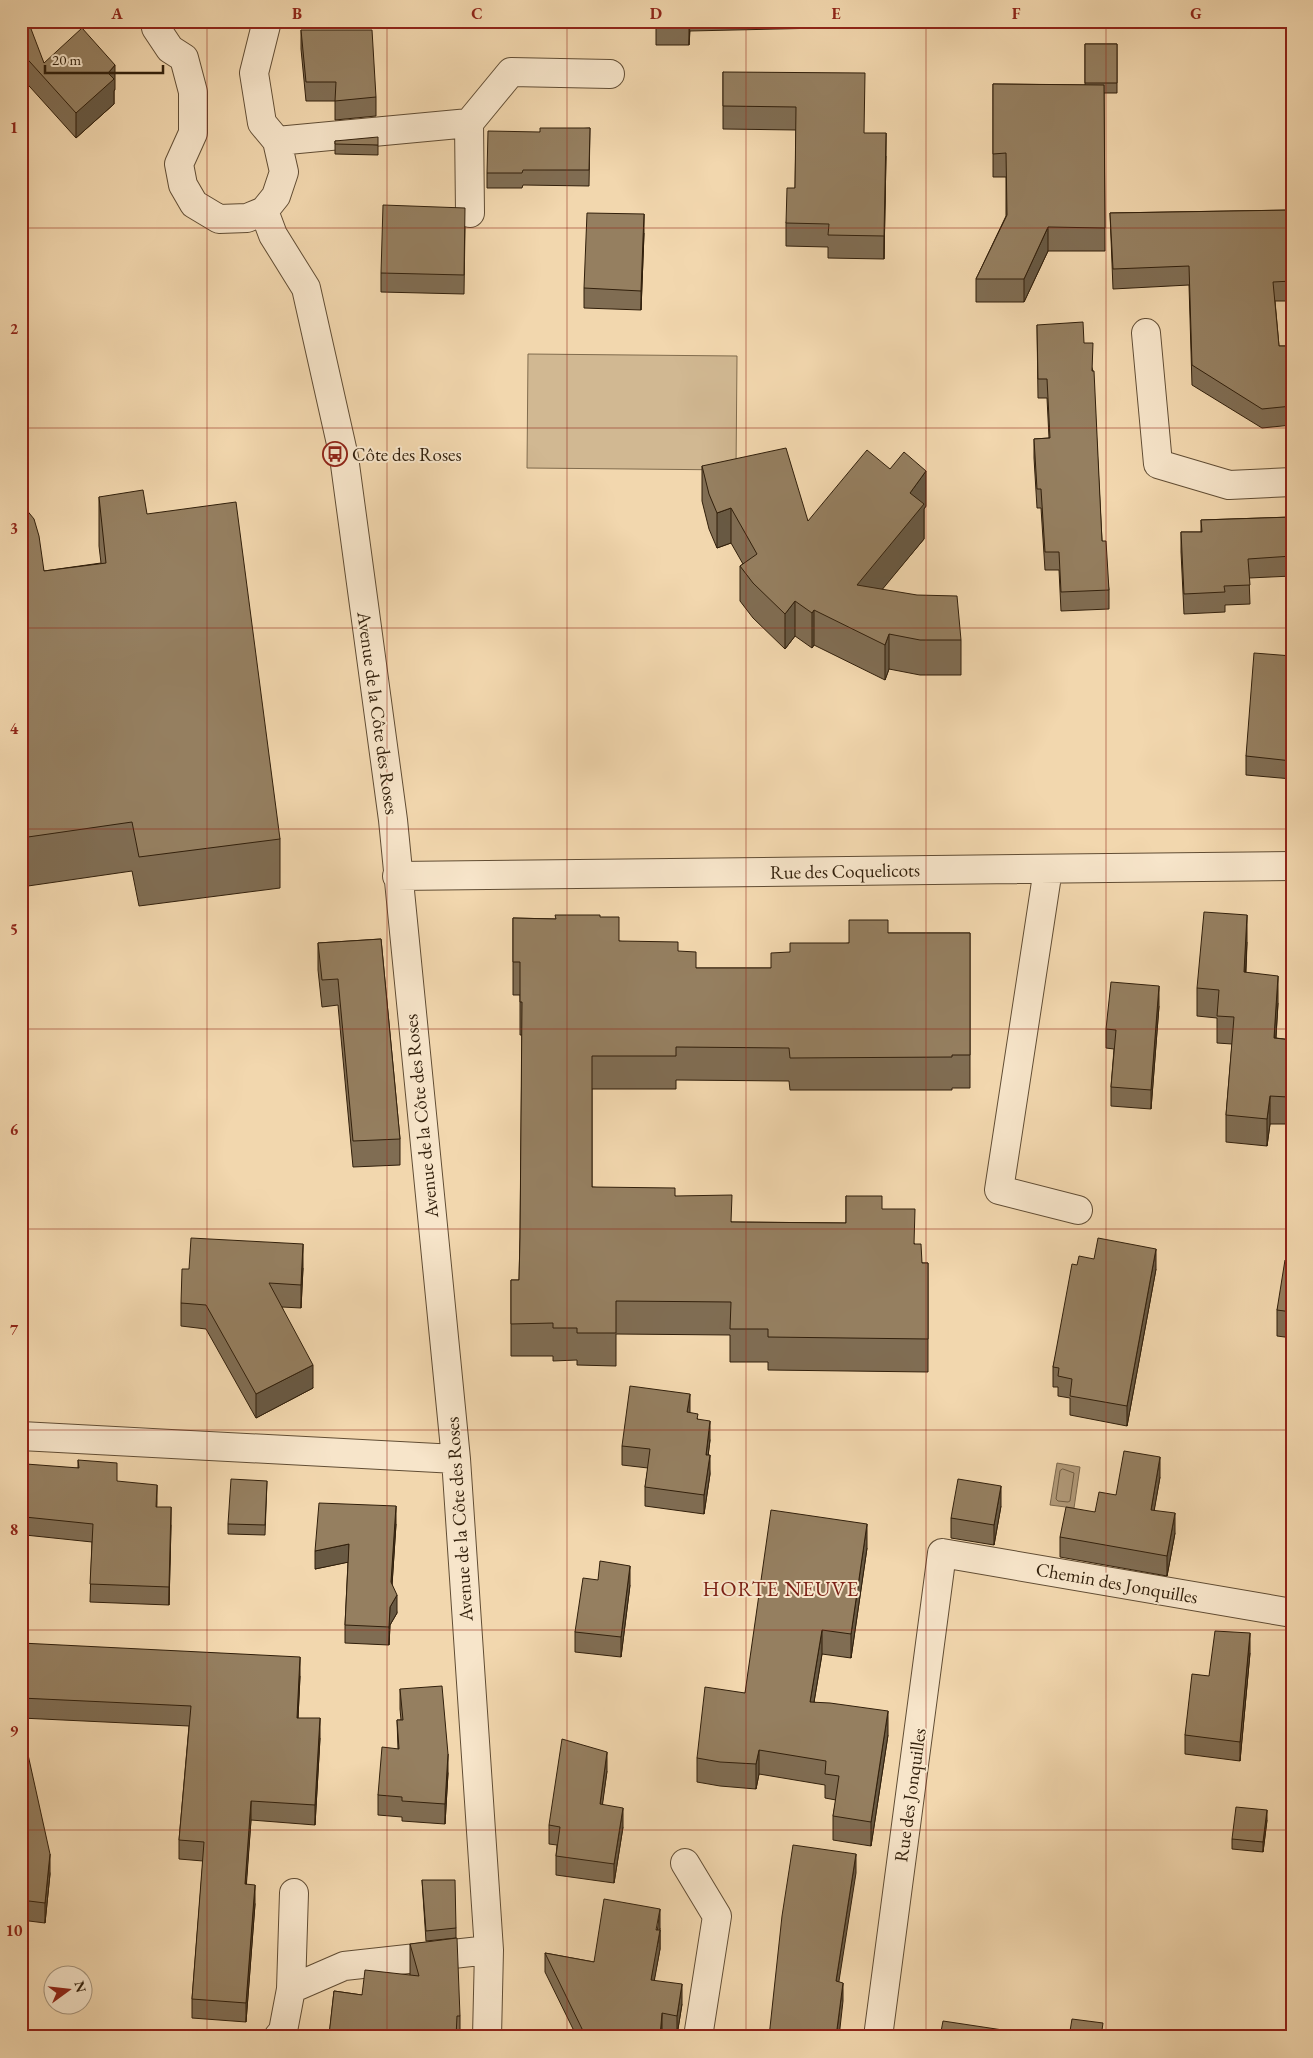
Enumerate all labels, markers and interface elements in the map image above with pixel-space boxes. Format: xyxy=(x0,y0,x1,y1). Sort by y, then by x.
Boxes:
text: A xyxy=(110,3,123,24)
text: B xyxy=(292,3,302,24)
text: C xyxy=(471,3,483,24)
text: D xyxy=(650,3,662,24)
text: E xyxy=(831,3,841,24)
text: F xyxy=(1012,3,1021,24)
text: G xyxy=(1190,3,1202,24)
scale bar xyxy=(45,42,162,74)
text: 20 m xyxy=(52,50,81,69)
text: 1 xyxy=(10,117,18,138)
text: 2 xyxy=(10,318,19,339)
bus stop icon: Côte des Roses xyxy=(322,441,348,467)
place label: Côte des Roses xyxy=(352,442,462,467)
text: 3 xyxy=(10,518,18,539)
street label: Avenue de la Côte des Roses xyxy=(351,609,405,816)
text: 4 xyxy=(10,718,19,739)
street label: Rue des Coquelicots xyxy=(770,857,920,885)
text: 5 xyxy=(10,919,18,940)
street label: Avenue de la Côte des Roses xyxy=(398,1013,444,1220)
text: 6 xyxy=(10,1119,19,1140)
text: 7 xyxy=(10,1319,19,1340)
street label: Avenue de la Côte des Roses xyxy=(439,1416,479,1623)
text: 8 xyxy=(10,1519,18,1540)
street label: Chemin des Jonquilles xyxy=(1034,1556,1200,1610)
district label: HORTE NEUVE xyxy=(703,1575,859,1602)
text: 9 xyxy=(10,1720,19,1741)
street label: Rue des Jonquilles xyxy=(888,1726,932,1864)
text: 10 xyxy=(6,1920,23,1941)
north arrow xyxy=(42,1966,92,2016)
text: N xyxy=(70,1979,91,1995)

